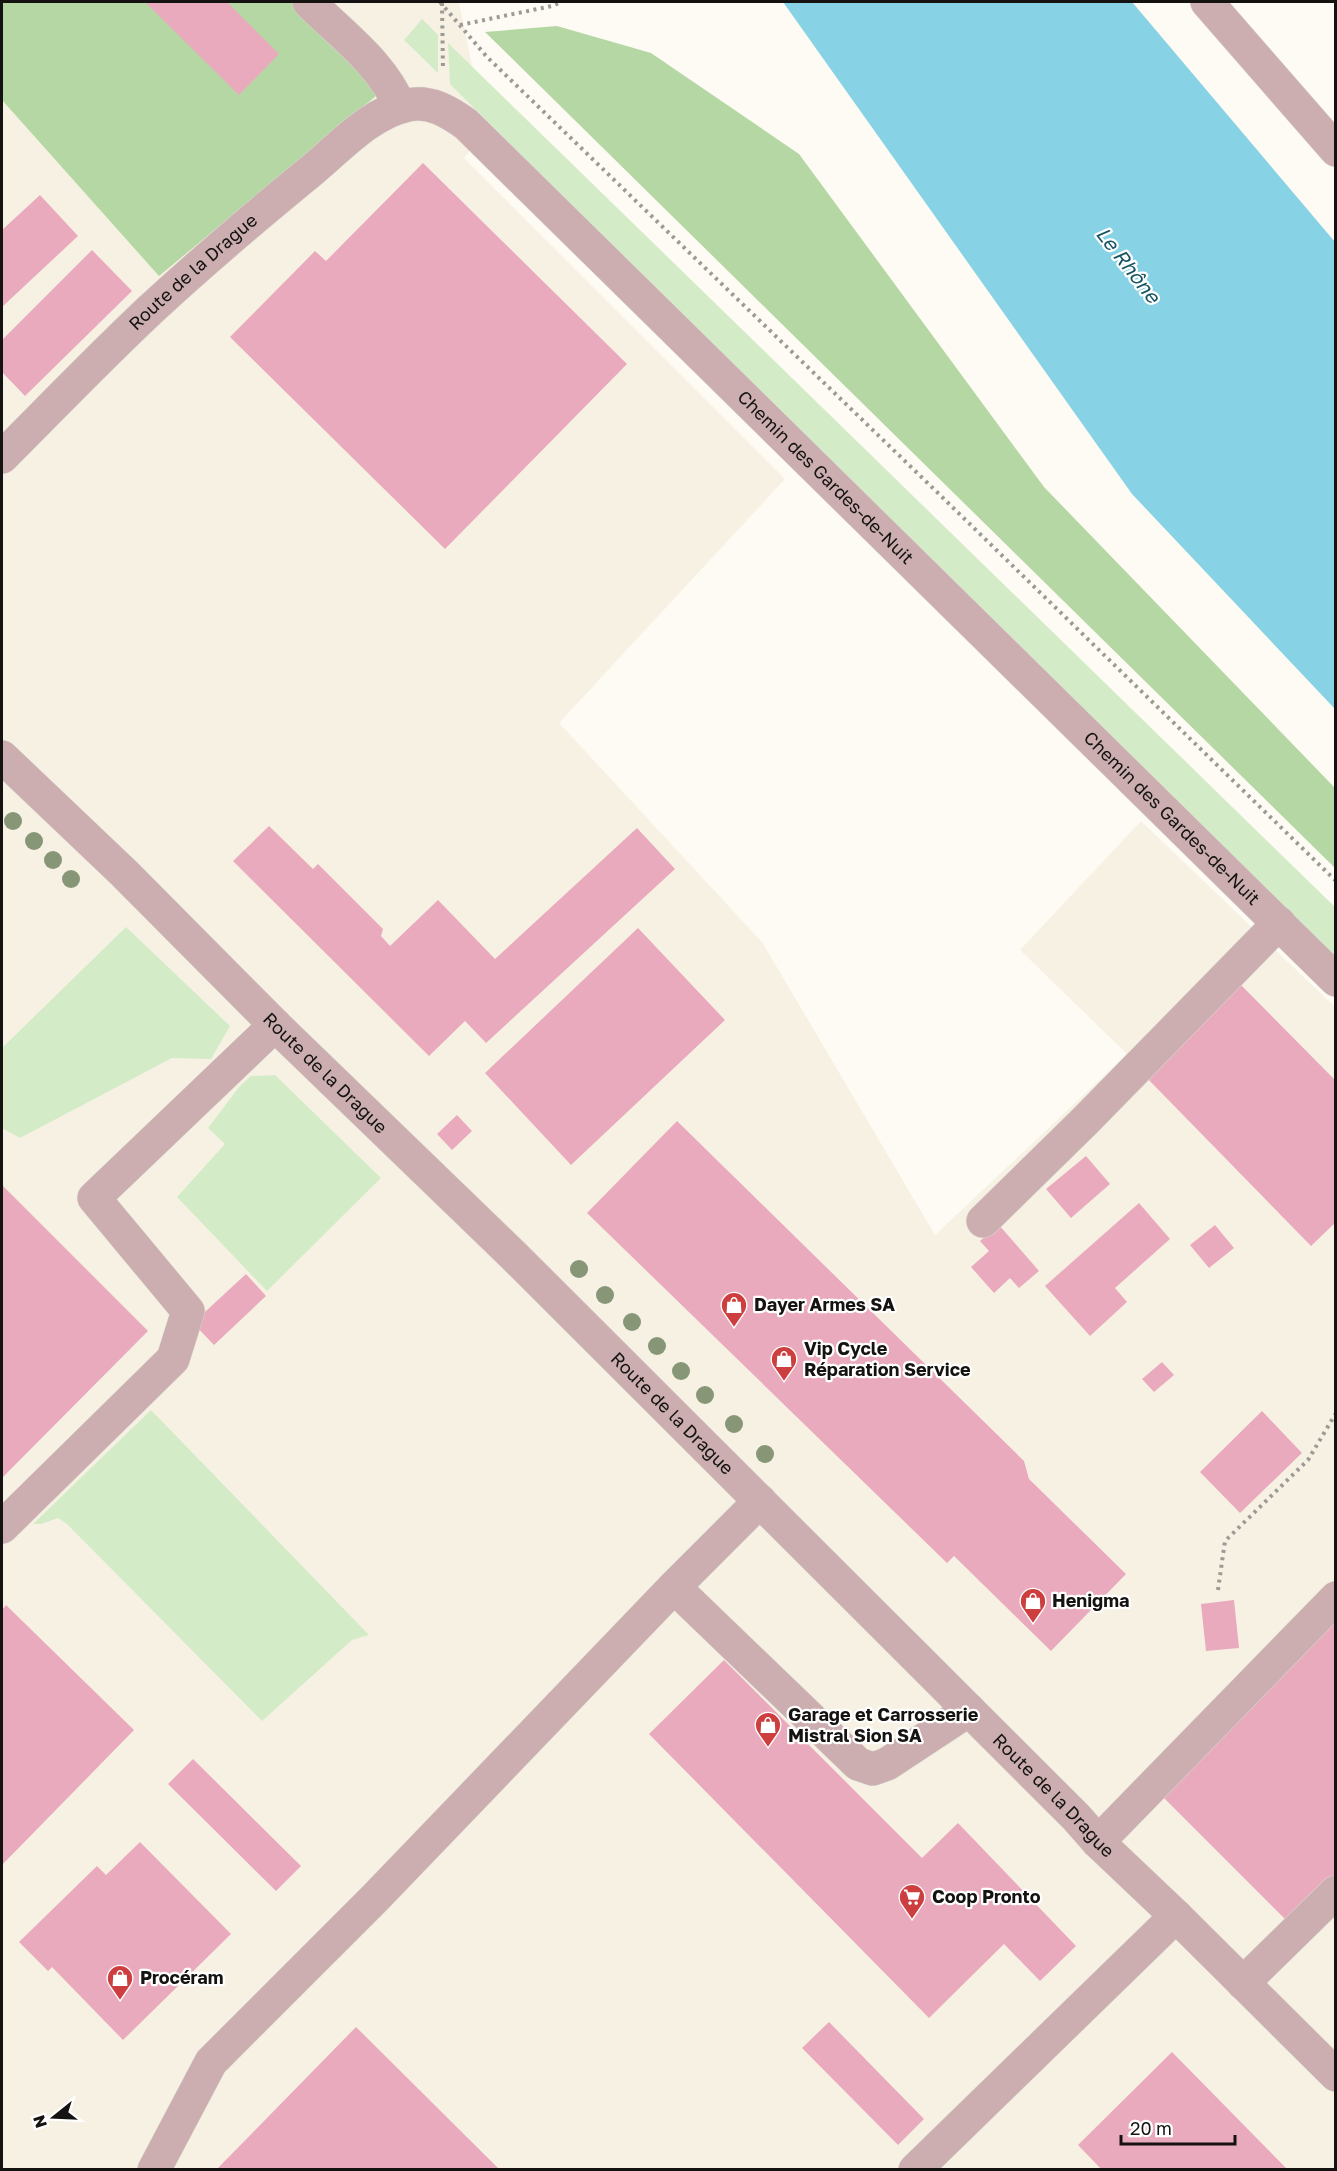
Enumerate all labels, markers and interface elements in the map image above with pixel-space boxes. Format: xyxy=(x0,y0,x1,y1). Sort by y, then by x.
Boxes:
street label: Route de la Drague xyxy=(124,209,261,334)
water label: Le Rhône xyxy=(1092,222,1167,308)
street label: Chemin des Gardes-de-Nuit xyxy=(733,385,919,568)
street label: Chemin des Gardes-de-Nuit xyxy=(1080,726,1265,909)
street label: Route de la Drague xyxy=(259,1007,392,1138)
shop icon: Dayer Armes SA xyxy=(719,1290,749,1328)
place label: Dayer Armes SA xyxy=(754,1293,895,1315)
place label: Vip Cycle Réparation Service xyxy=(804,1337,971,1380)
shop icon: Vip Cycle Réparation Service xyxy=(769,1344,799,1382)
street label: Route de la Drague xyxy=(607,1347,739,1479)
shop icon: Henigma xyxy=(1018,1586,1048,1624)
place label: Henigma xyxy=(1052,1589,1129,1611)
place label: Garage et Carrosserie Mistral Sion SA xyxy=(788,1703,979,1746)
shop icon: Garage et Carrosserie Mistral Sion SA xyxy=(753,1710,783,1748)
street label: Route de la Drague xyxy=(989,1728,1119,1862)
supermarket icon: Coop Pronto xyxy=(897,1882,927,1920)
place label: Coop Pronto xyxy=(932,1885,1041,1907)
shop icon: Procéram xyxy=(105,1963,135,2001)
place label: Procéram xyxy=(140,1966,224,1988)
north arrow xyxy=(24,2087,84,2147)
scale bar xyxy=(1121,2108,1235,2146)
text: N xyxy=(28,2113,51,2131)
text: 20 m xyxy=(1130,2117,1172,2139)

